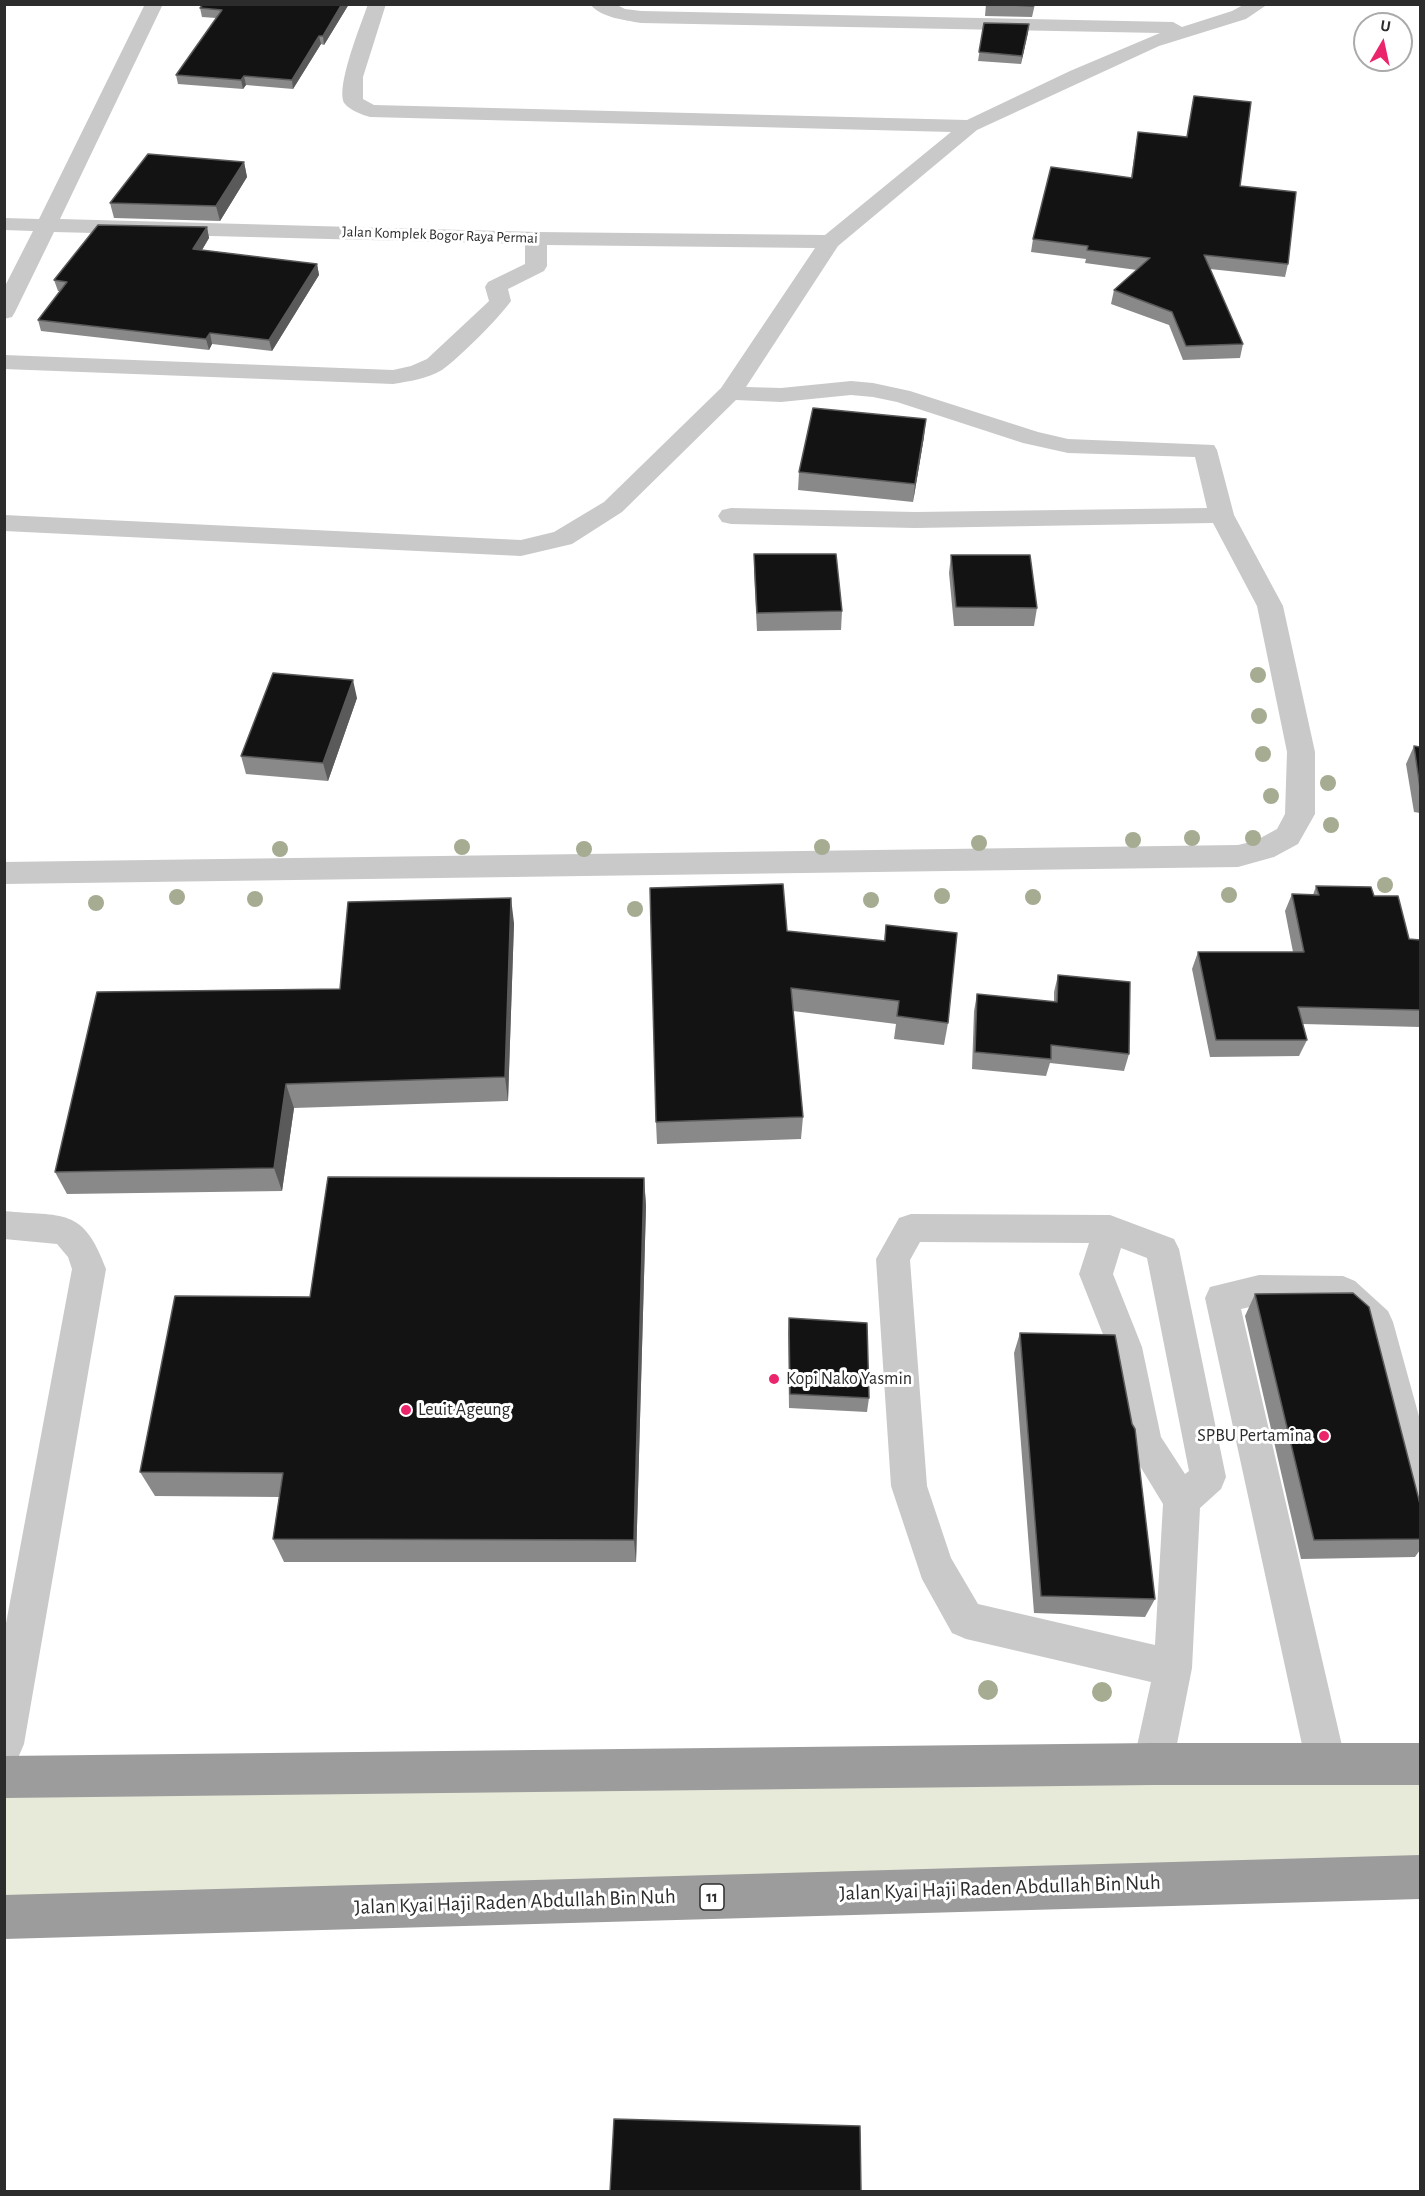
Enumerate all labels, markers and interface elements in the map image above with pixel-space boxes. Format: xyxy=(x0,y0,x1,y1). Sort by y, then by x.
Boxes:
north arrow xyxy=(1353,12,1413,72)
text: U xyxy=(1379,17,1392,35)
street label: Jalan Komplek Bogor Raya Permai xyxy=(342,223,538,247)
place label: Kopi Nako Yasmin xyxy=(786,1368,912,1390)
marker: Kopi Nako Yasmin xyxy=(767,1372,781,1386)
place label: Leuit Ageung xyxy=(418,1399,510,1421)
marker: Leuit Ageung xyxy=(399,1403,413,1417)
place label: SPBU Pertamina xyxy=(1197,1425,1312,1447)
marker: SPBU Pertamina xyxy=(1317,1429,1331,1443)
street label: Jalan Kyai Haji Raden Abdullah Bin Nuh xyxy=(839,1870,1161,1906)
street label: Jalan Kyai Haji Raden Abdullah Bin Nuh xyxy=(354,1884,676,1920)
road number: 11 xyxy=(700,1884,724,1910)

